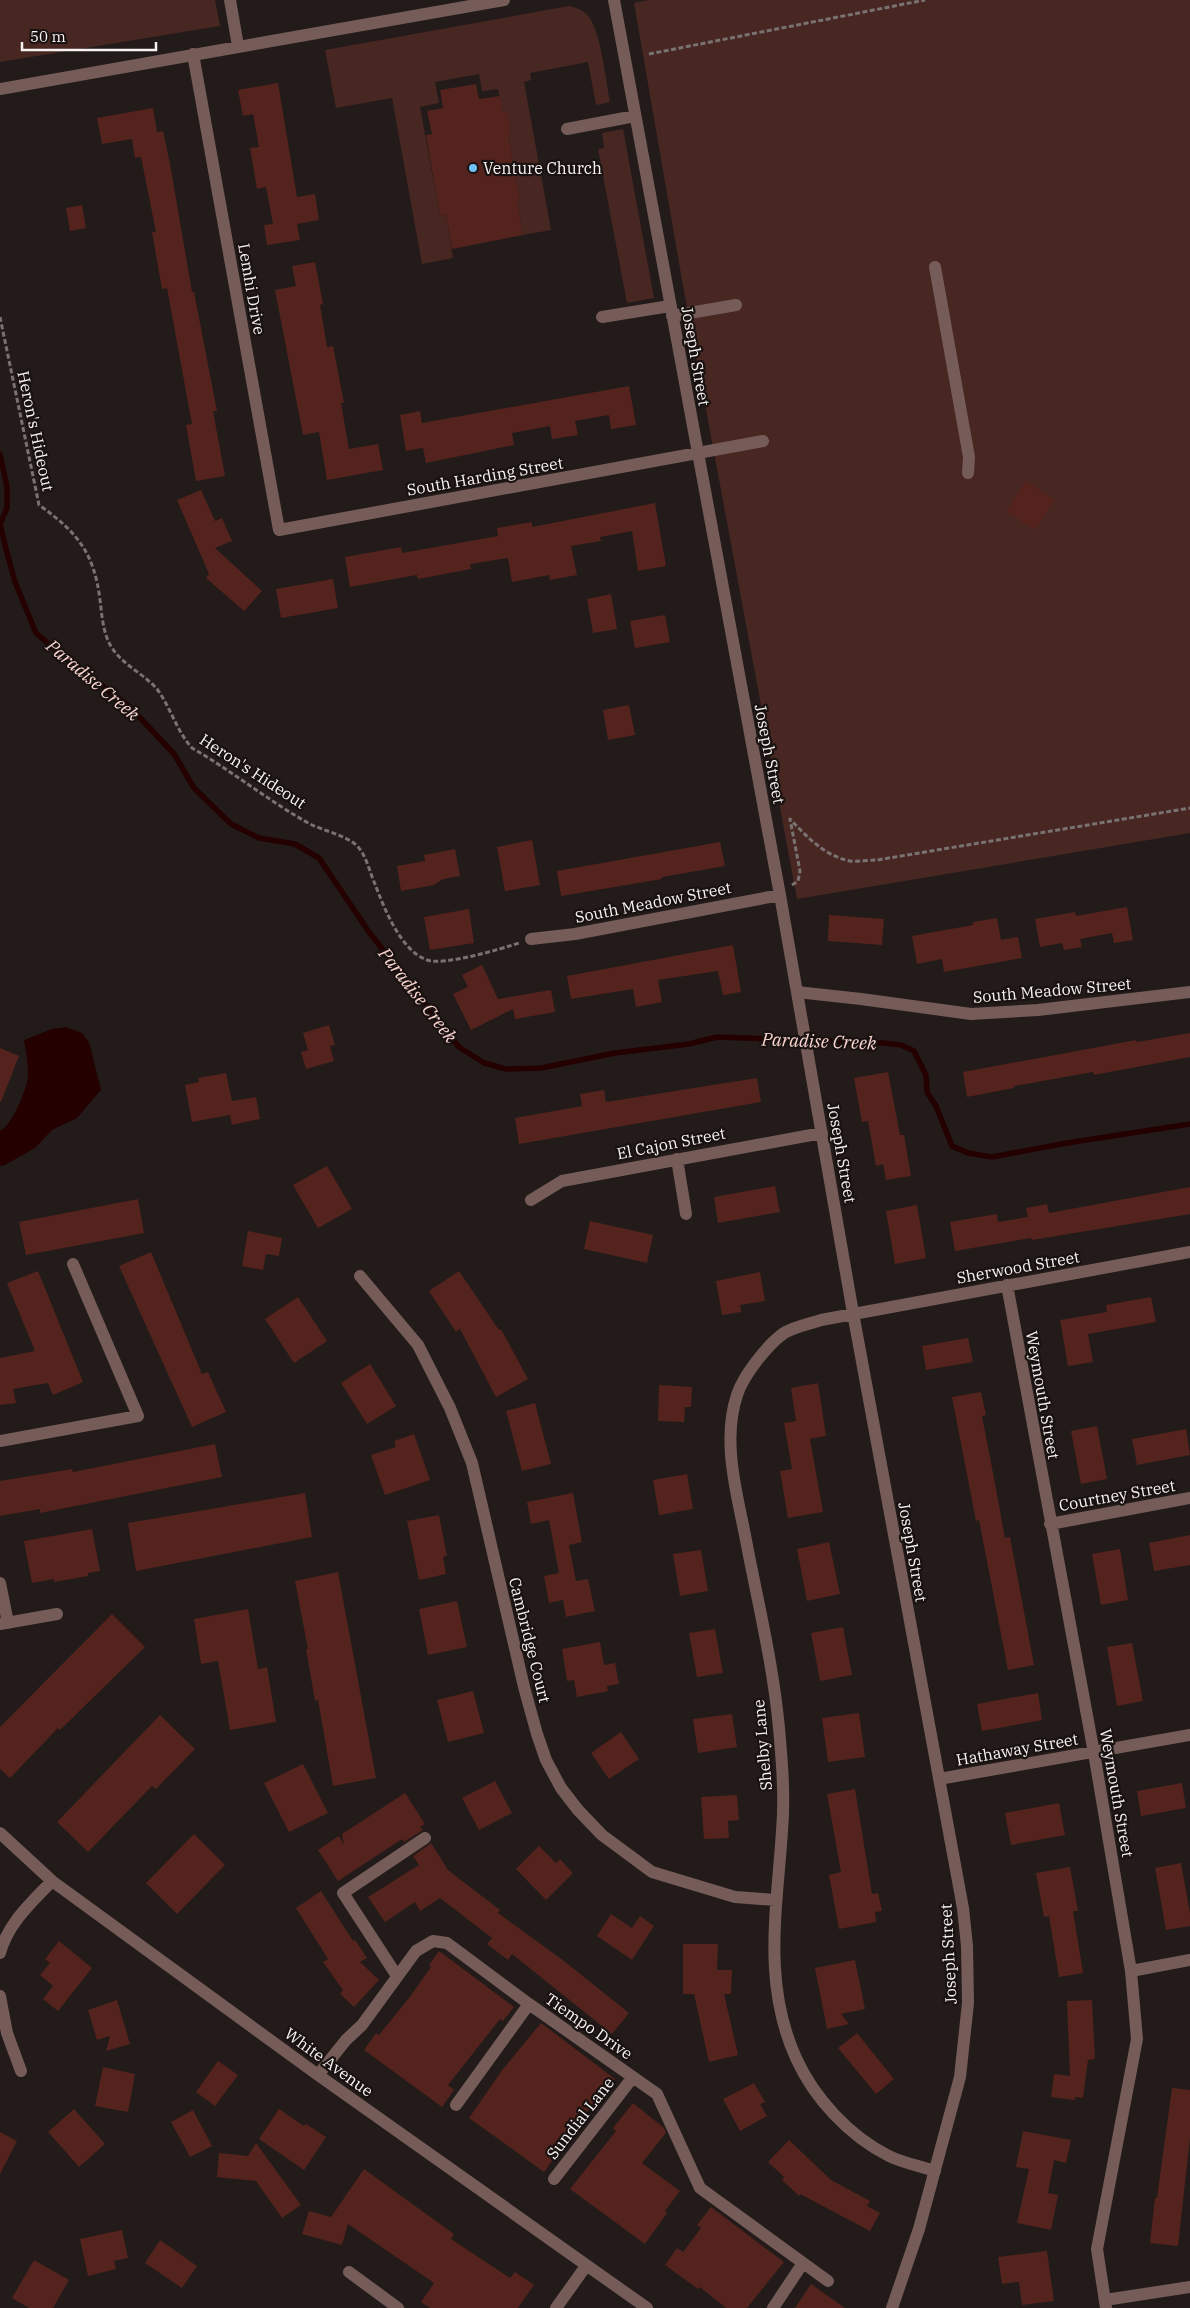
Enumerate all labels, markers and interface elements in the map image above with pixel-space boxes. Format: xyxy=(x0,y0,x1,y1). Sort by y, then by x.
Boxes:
scale bar xyxy=(22,20,156,52)
text: 50 m xyxy=(30,27,66,46)
place label: Venture Church xyxy=(483,158,602,178)
marker: Venture Church xyxy=(467,162,479,174)
street label: Lemhi Drive xyxy=(234,242,270,336)
street label: Joseph Street xyxy=(677,305,715,408)
street label: Heron's Hideout xyxy=(13,369,59,493)
street label: South Harding Street xyxy=(405,452,565,500)
water label: Paradise Creek xyxy=(41,634,145,726)
street label: Joseph Street xyxy=(751,703,790,806)
street label: Heron's Hideout xyxy=(196,729,310,813)
street label: South Meadow Street xyxy=(573,877,733,927)
water label: Paradise Creek xyxy=(373,942,463,1048)
street label: South Meadow Street xyxy=(972,973,1132,1007)
water label: Paradise Creek xyxy=(760,1027,877,1055)
street label: Joseph Street xyxy=(823,1102,861,1205)
street label: El Cajon Street xyxy=(615,1123,727,1163)
street label: Sherwood Street xyxy=(955,1246,1081,1288)
street label: Weymouth Street xyxy=(1022,1329,1064,1461)
street label: Courtney Street xyxy=(1057,1475,1177,1515)
street label: Joseph Street xyxy=(894,1501,932,1604)
street label: Cambridge Court xyxy=(505,1575,555,1705)
street label: Shelby Lane xyxy=(748,1699,776,1791)
street label: Weymouth Street xyxy=(1096,1727,1138,1859)
street label: Hathaway Street xyxy=(954,1728,1080,1770)
street label: Joseph Street xyxy=(935,1903,961,2005)
street label: Tiempo Drive xyxy=(541,1988,637,2064)
street label: White Avenue xyxy=(281,2023,377,2101)
street label: Sundial Lane xyxy=(542,2073,618,2163)

